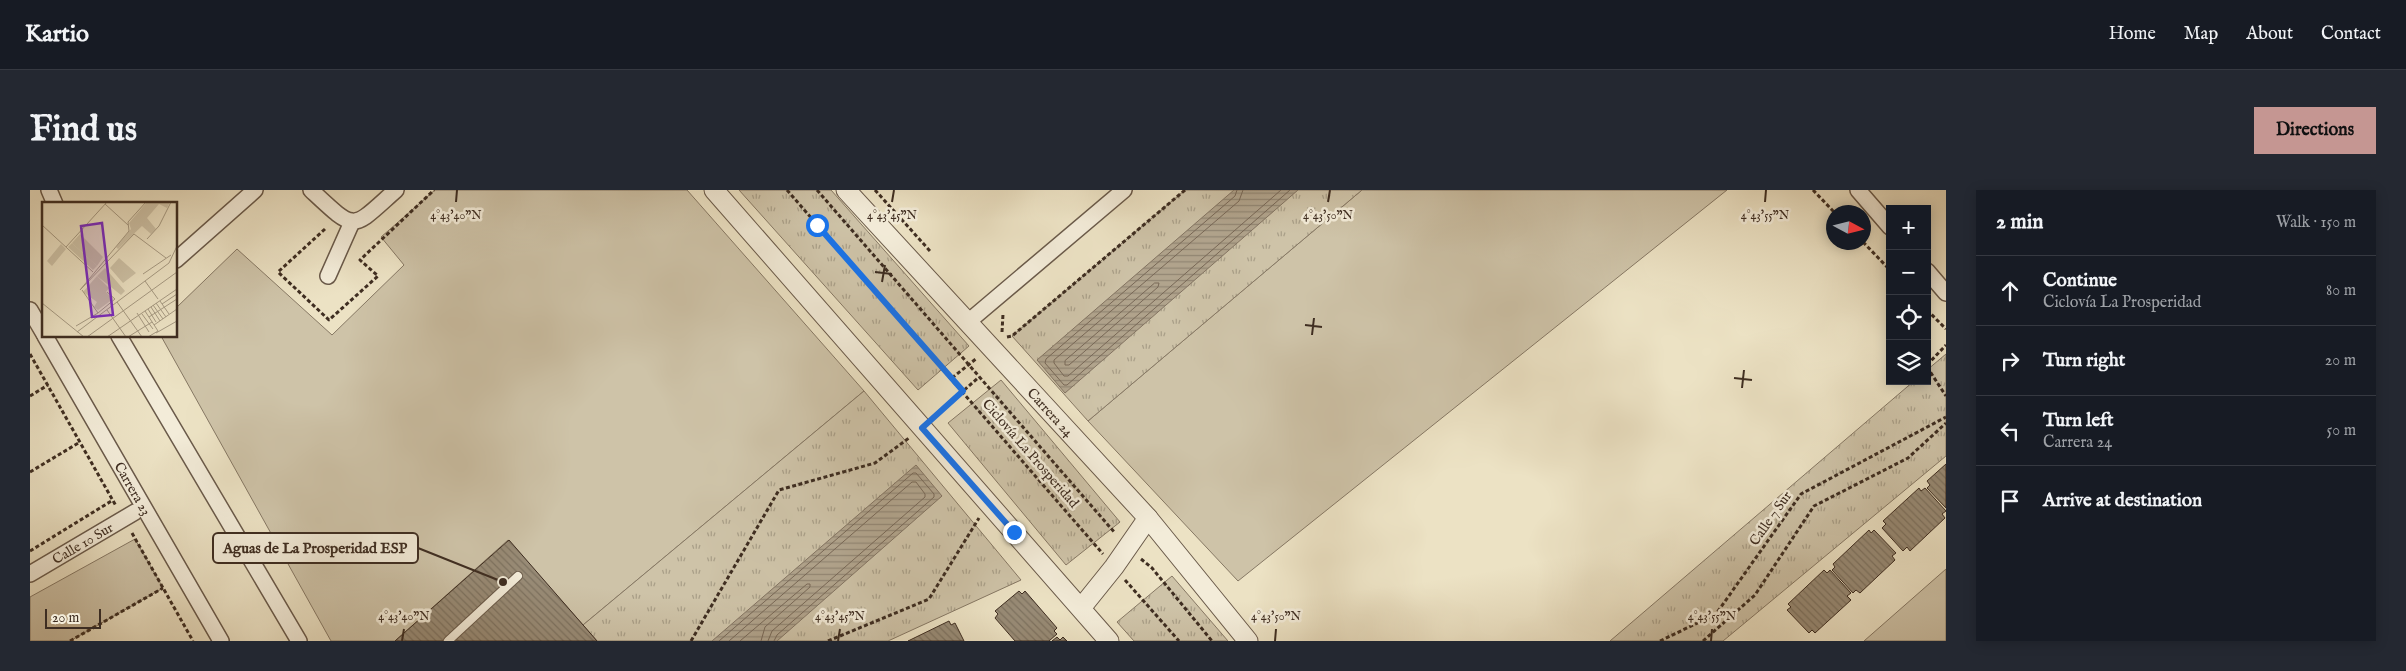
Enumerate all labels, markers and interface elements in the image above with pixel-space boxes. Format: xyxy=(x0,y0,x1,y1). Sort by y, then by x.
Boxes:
text: Kartio xyxy=(25,19,89,50)
text: Home xyxy=(2109,23,2156,46)
text: Map xyxy=(2184,23,2218,46)
text: About xyxy=(2246,23,2293,46)
text: Contact xyxy=(2321,23,2381,46)
button: Directions xyxy=(2254,107,2376,154)
text: Find us xyxy=(30,108,137,153)
inset map xyxy=(42,202,178,338)
north arrow xyxy=(1826,205,1871,250)
map controls xyxy=(1886,205,1931,385)
button: + xyxy=(1886,205,1931,250)
text: 4°43'40"N xyxy=(430,208,482,223)
text: 4°43'45"N xyxy=(867,208,918,223)
text: 4°43'50"N xyxy=(1303,208,1354,223)
text: 4°43'55"N xyxy=(1741,208,1790,223)
text: 2 min xyxy=(1996,209,2043,236)
text: Walk · 150 m xyxy=(2276,213,2356,233)
route start xyxy=(806,214,829,237)
button: − xyxy=(1886,250,1931,295)
text: Continue xyxy=(2043,269,2117,293)
icon: ahead xyxy=(1996,277,2024,305)
text: 80 m xyxy=(2326,281,2356,301)
text: Ciclovía La Prosperidad xyxy=(2043,293,2201,313)
button: locate xyxy=(1886,295,1931,340)
button: layers xyxy=(1886,340,1931,385)
icon: right xyxy=(1996,347,2024,375)
text: Turn right xyxy=(2043,349,2125,373)
text: 20 m xyxy=(2325,351,2356,371)
street label: Carrera 24 xyxy=(1023,384,1077,441)
street label: Ciclovía La Prosperidad xyxy=(978,395,1083,512)
text: Turn left xyxy=(2043,409,2114,433)
icon: left xyxy=(1996,417,2024,445)
text: 50 m xyxy=(2327,421,2356,441)
text: Carrera 24 xyxy=(2043,433,2112,453)
street label: Carrera 23 xyxy=(110,459,155,519)
icon: arrive xyxy=(1996,487,2024,515)
street label: Calle 7 Sur xyxy=(1746,488,1796,549)
text: Arrive at destination xyxy=(2043,489,2202,513)
street label: Calle 10 Sur xyxy=(49,519,117,569)
route end xyxy=(1003,521,1026,544)
callout: Aguas de La Prosperidad ESP xyxy=(213,533,418,563)
text: Aguas de La Prosperidad ESP xyxy=(222,539,407,558)
scale bar xyxy=(45,606,101,629)
text: 20 m xyxy=(52,609,79,627)
text: 4°43'40"N xyxy=(378,609,430,624)
text: 4°43'45"N xyxy=(815,609,866,624)
text: 4°43'50"N xyxy=(1251,609,1302,624)
text: 4°43'55"N xyxy=(1688,609,1737,624)

